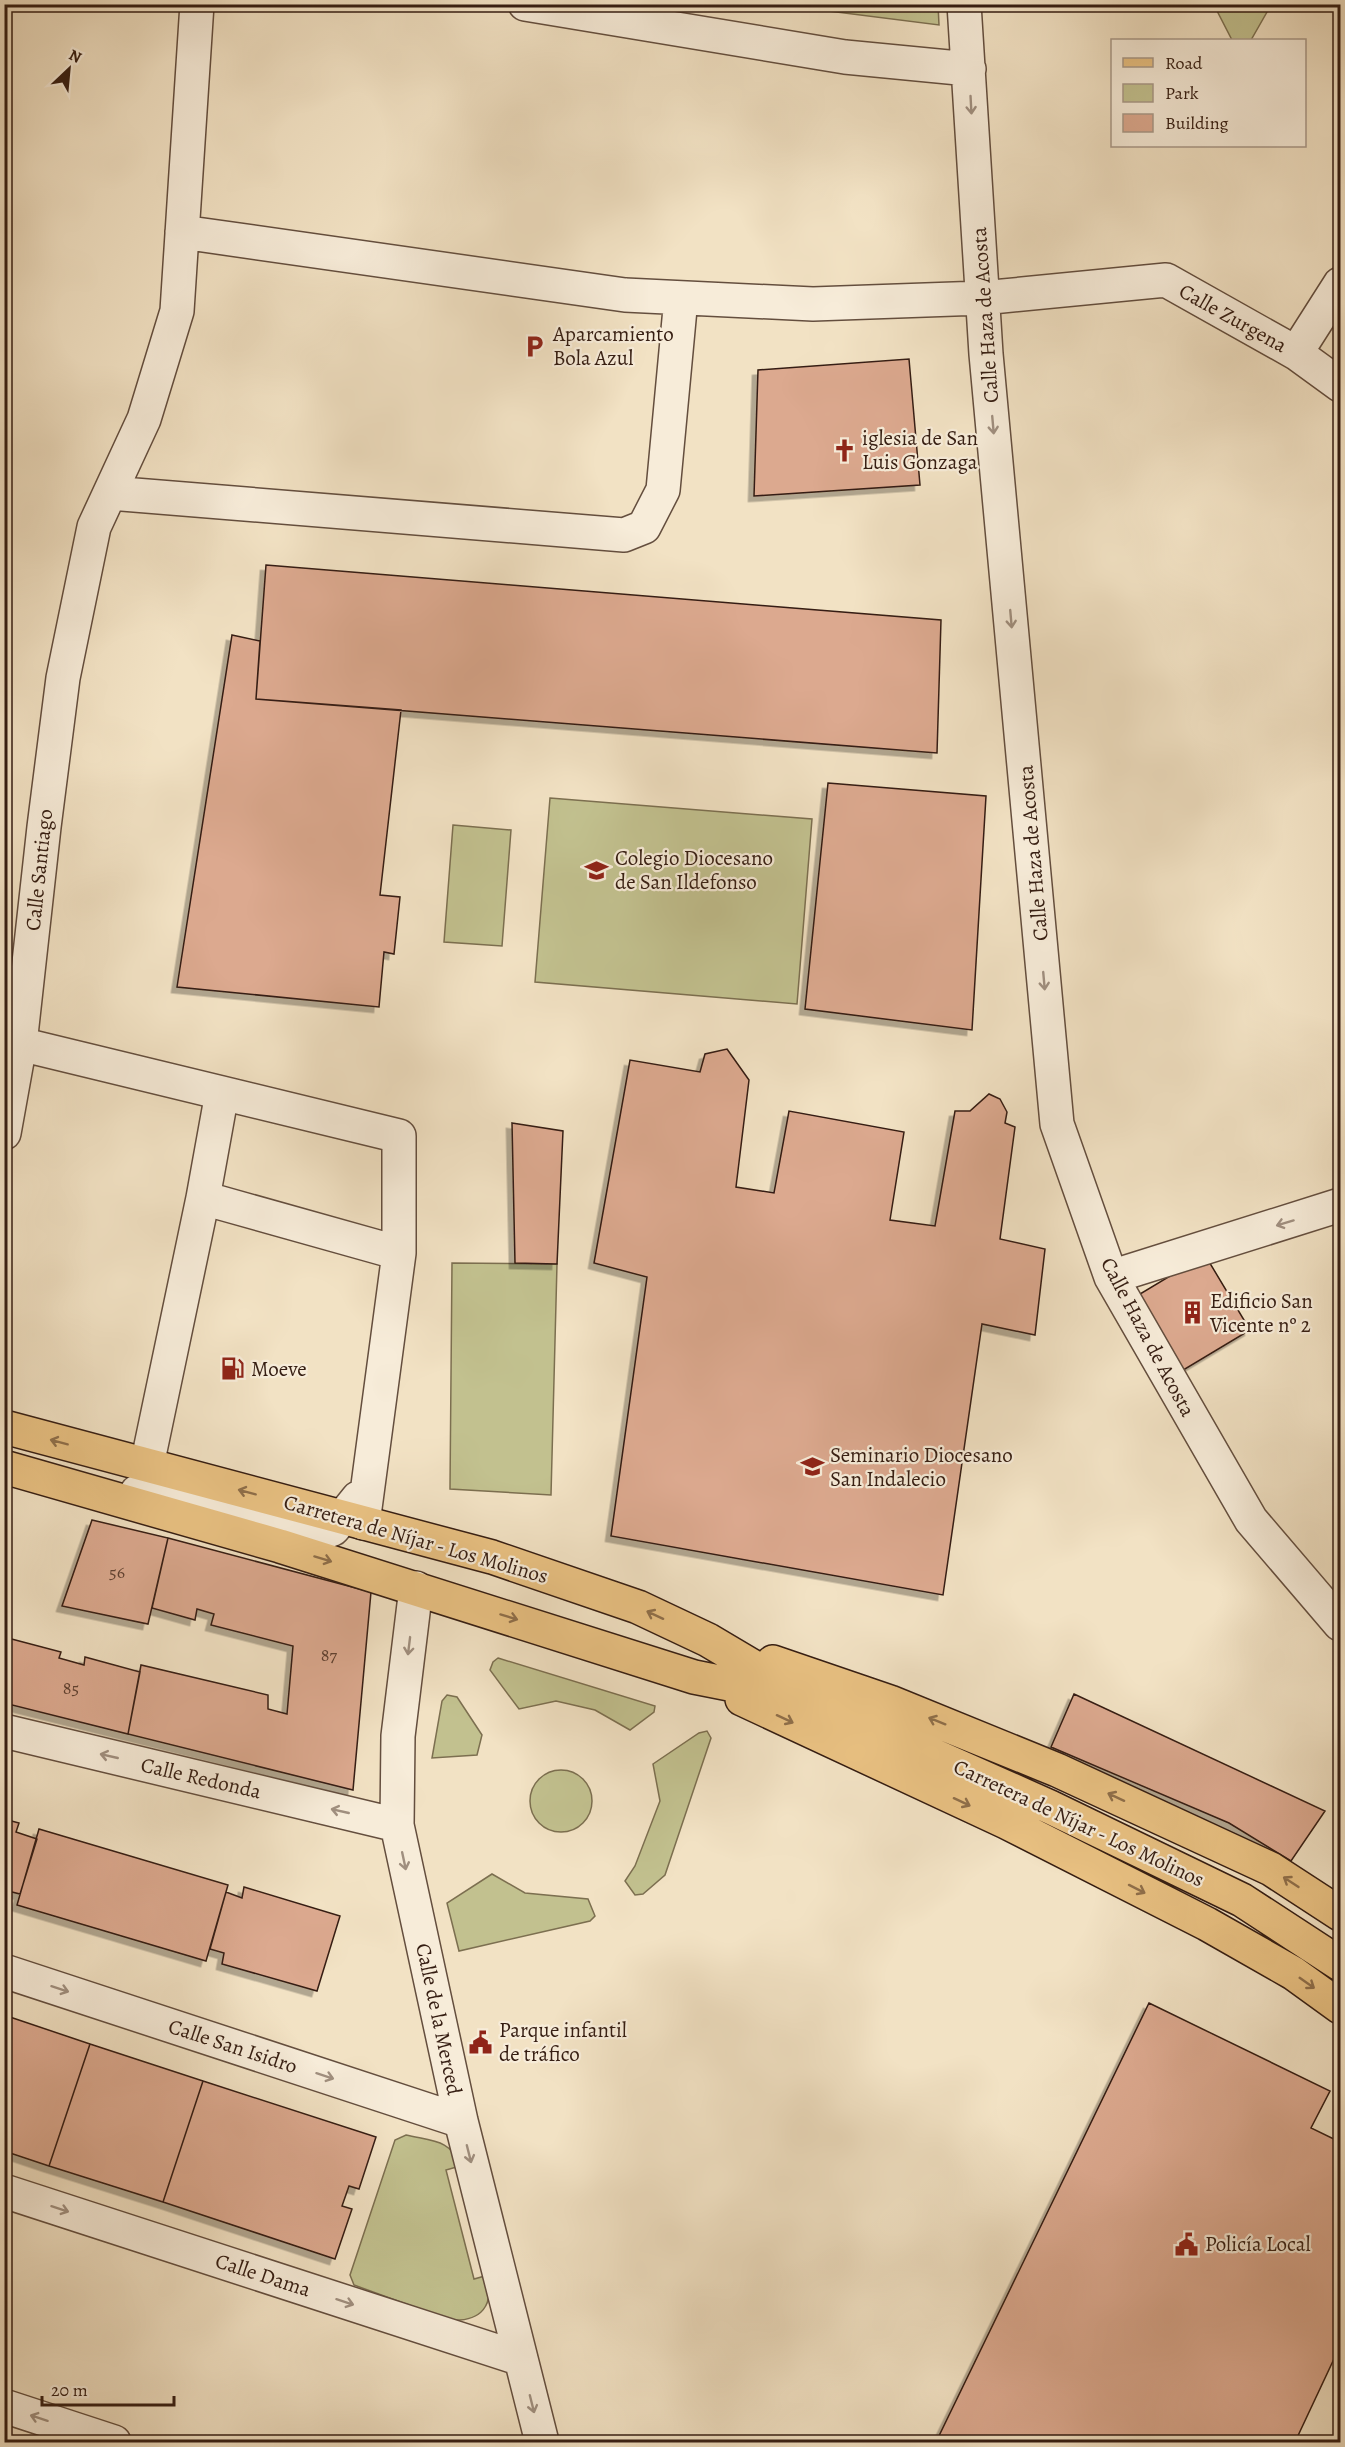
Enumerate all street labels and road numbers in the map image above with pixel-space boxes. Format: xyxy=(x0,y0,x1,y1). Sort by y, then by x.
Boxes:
street label: Calle Haza de Acosta xyxy=(965,226,1005,404)
street label: Calle Zurgena xyxy=(1174,277,1292,359)
street label: Calle Haza de Acosta xyxy=(1011,764,1055,942)
street label: Calle Santiago xyxy=(19,808,59,932)
street label: Calle Haza de Acosta xyxy=(1094,1252,1202,1422)
street label: Carretera de Níjar - Los Molinos xyxy=(281,1488,551,1590)
street label: Calle Redonda xyxy=(138,1751,264,1805)
street label: Carretera de Níjar - Los Molinos xyxy=(949,1753,1209,1893)
street label: Calle de la Merced xyxy=(409,1941,469,2098)
street label: Calle San Isidro xyxy=(165,2012,301,2080)
street label: Calle Dama xyxy=(212,2246,314,2304)

